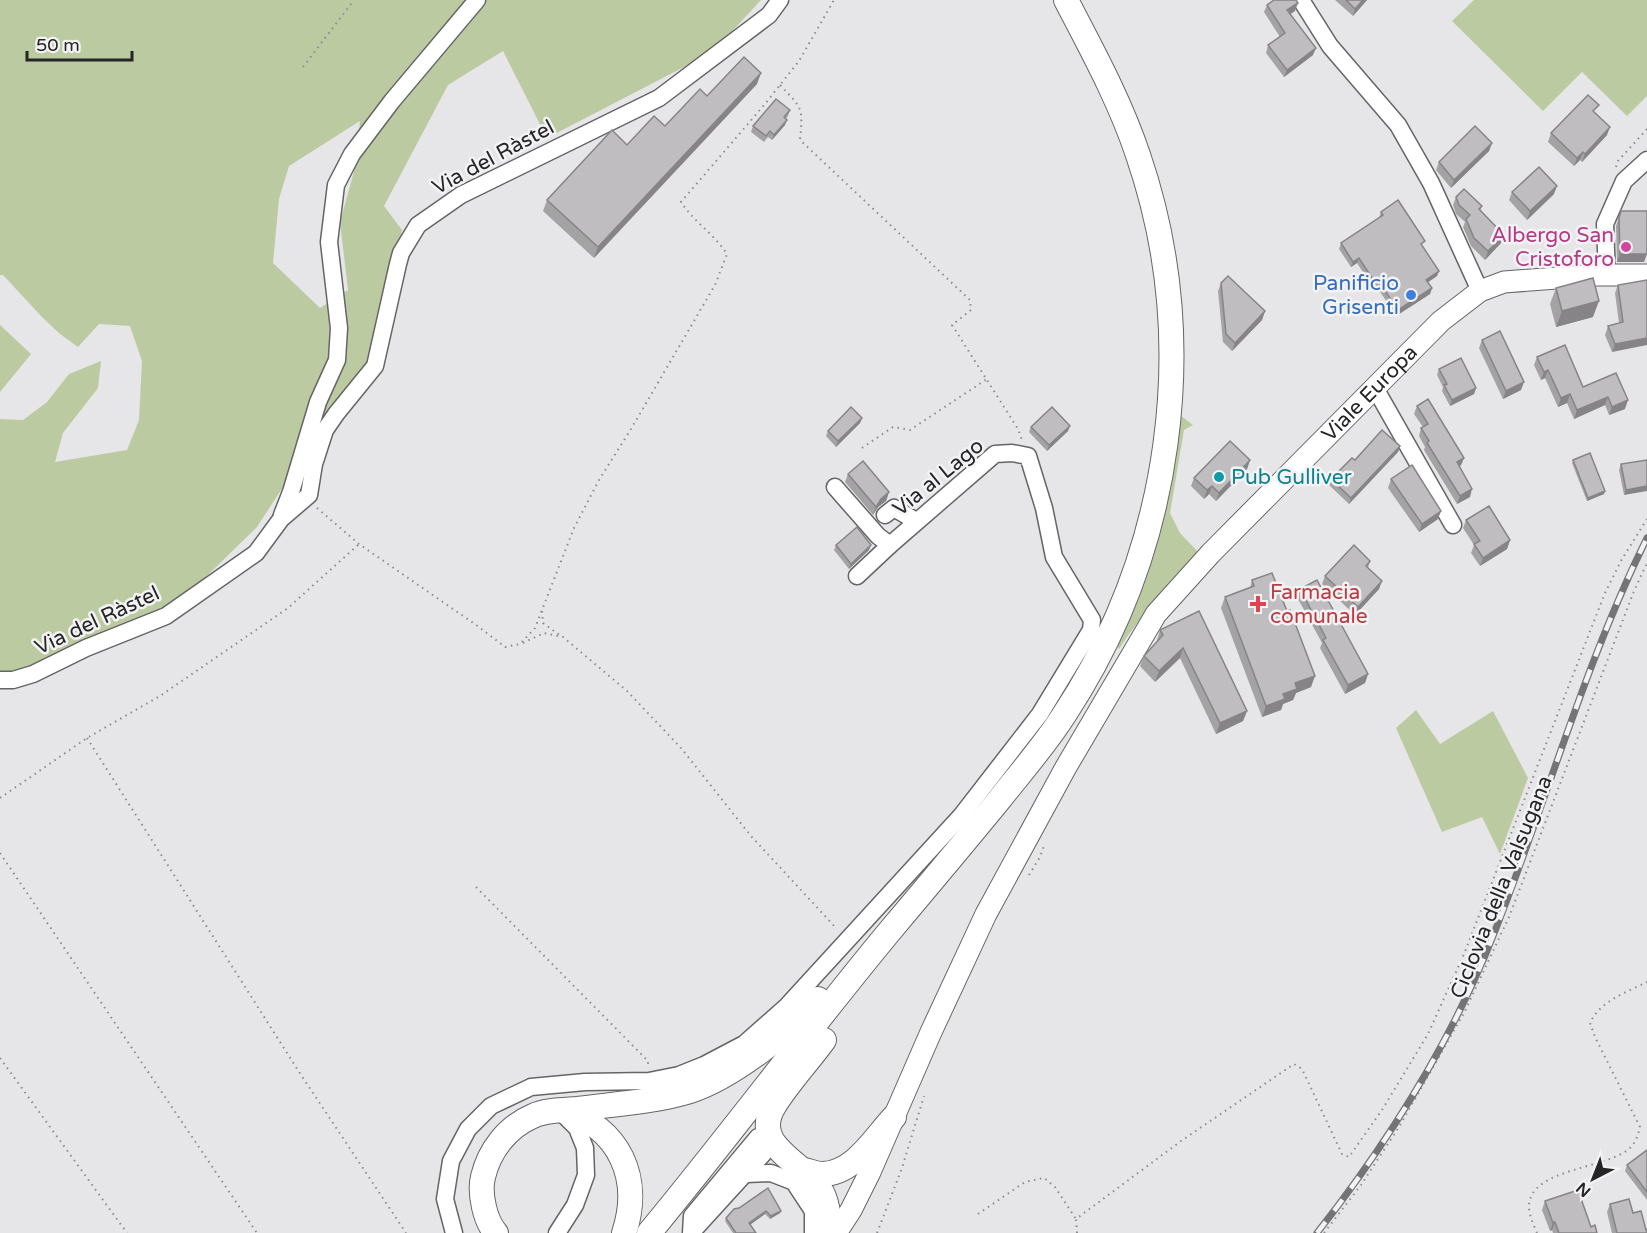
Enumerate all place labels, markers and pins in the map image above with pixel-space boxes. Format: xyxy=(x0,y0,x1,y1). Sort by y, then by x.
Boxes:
place label: Albergo San Cristoforo xyxy=(1491,223,1614,272)
marker: Albergo San Cristoforo xyxy=(1619,240,1633,254)
place label: Panificio Grisenti xyxy=(1313,271,1399,320)
marker: Panificio Grisenti xyxy=(1404,288,1418,302)
place label: Pub Gulliver xyxy=(1231,465,1352,490)
marker: Pub Gulliver xyxy=(1212,470,1226,484)
place label: Farmacia comunale xyxy=(1270,580,1368,629)
marker: Farmacia comunale xyxy=(1251,597,1265,611)

